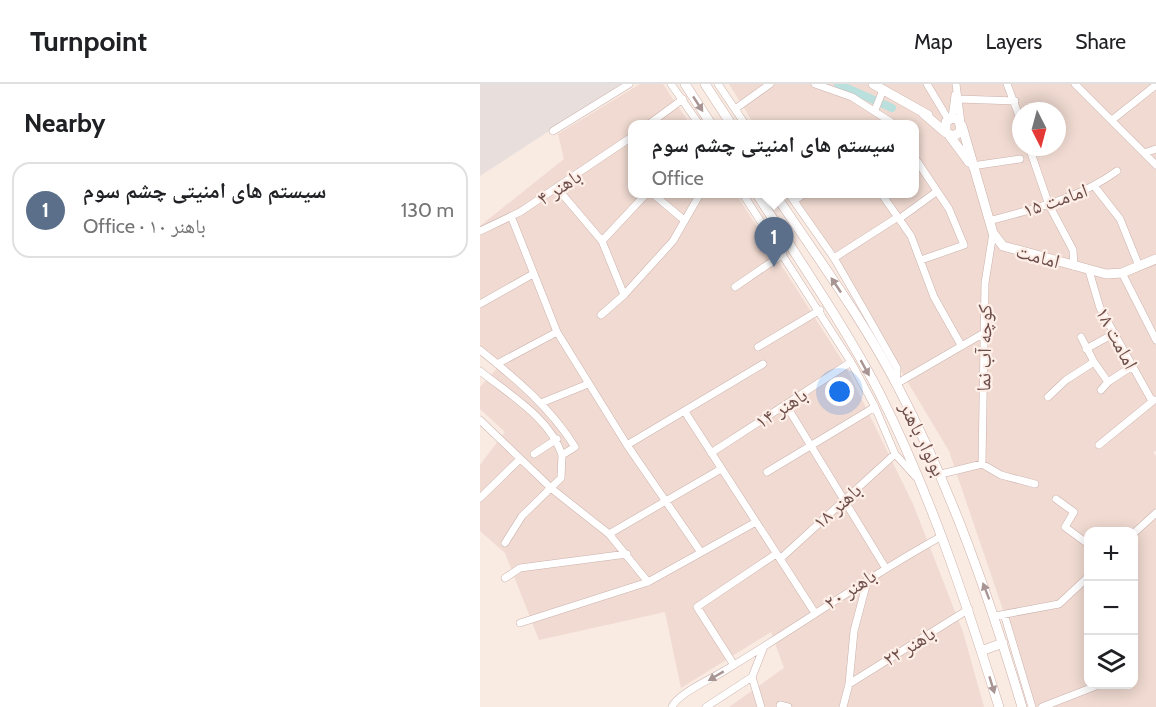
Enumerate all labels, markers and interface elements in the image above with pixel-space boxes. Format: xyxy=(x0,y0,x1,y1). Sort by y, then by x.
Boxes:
text: Turnpoint xyxy=(30,24,147,58)
text: Map xyxy=(914,29,953,54)
text: Layers xyxy=(986,29,1042,54)
text: Share xyxy=(1075,29,1126,54)
one-way arrow xyxy=(692,96,703,112)
north arrow xyxy=(1012,102,1066,156)
text: Nearby xyxy=(24,107,105,139)
popup xyxy=(628,120,919,198)
text: سیستم های امنیتی چشم سوم xyxy=(652,131,895,158)
street label: باهنر ۴ xyxy=(532,164,586,210)
text: Office xyxy=(652,166,704,190)
text: سیستم های امنیتی چشم سوم xyxy=(83,177,326,204)
street label: امامت ۱۵ xyxy=(1019,178,1091,222)
text: 1 xyxy=(42,198,49,222)
text: 130 m xyxy=(401,198,454,222)
text: Office · باهنر ۱۰ xyxy=(83,214,206,238)
pin: 1 xyxy=(754,218,794,267)
street label: امامت xyxy=(1013,239,1063,273)
one-way arrow xyxy=(830,277,842,293)
street label: امامت ۱۸ xyxy=(1091,303,1143,373)
street label: کوچه آب نما xyxy=(971,304,997,392)
one-way arrow xyxy=(860,360,871,376)
your location xyxy=(825,377,854,406)
street label: باهنر ۱۴ xyxy=(751,382,811,434)
street label: بولوار باهنر xyxy=(894,397,951,480)
street label: باهنر ۱۸ xyxy=(808,478,866,534)
map controls xyxy=(1084,527,1138,689)
button: + xyxy=(1084,527,1138,581)
street label: باهنر ۲۰ xyxy=(820,563,880,615)
button: − xyxy=(1084,581,1138,635)
one-way arrow xyxy=(980,582,990,600)
street label: باهنر ۲۲ xyxy=(878,621,940,671)
button: layers xyxy=(1084,635,1138,689)
one-way arrow xyxy=(707,671,724,681)
one-way arrow xyxy=(988,676,997,694)

